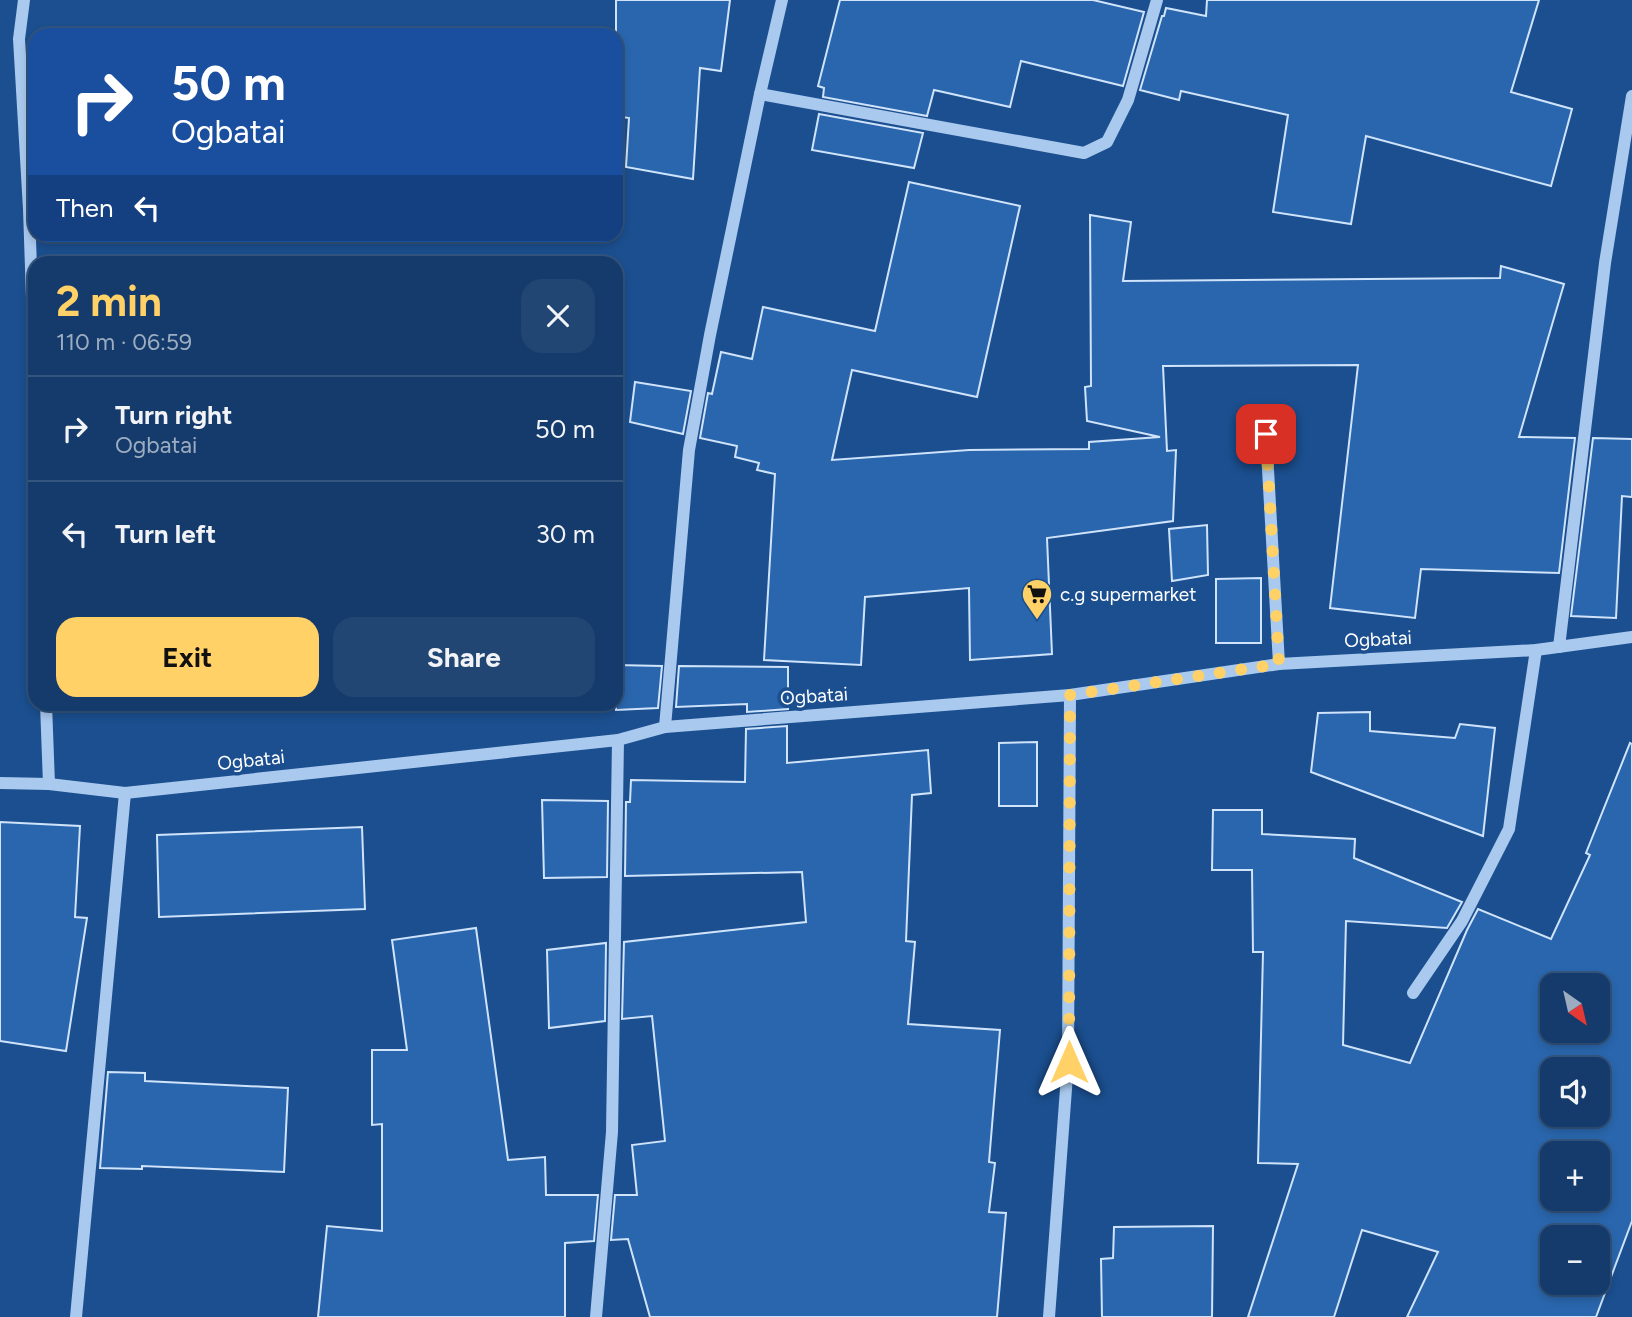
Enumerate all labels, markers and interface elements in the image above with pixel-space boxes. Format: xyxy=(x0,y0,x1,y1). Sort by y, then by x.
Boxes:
text: 50 m xyxy=(171,53,286,112)
icon: right xyxy=(56,56,147,147)
text: Ogbatai xyxy=(171,113,285,151)
icon: left xyxy=(128,189,166,227)
text: Then xyxy=(56,192,114,224)
text: 2 min xyxy=(56,276,162,327)
button: close xyxy=(521,279,595,353)
text: 110 m · 06:59 xyxy=(56,328,192,356)
text: Turn right xyxy=(115,399,232,431)
pin xyxy=(1236,404,1296,464)
icon: right xyxy=(56,410,94,448)
text: 50 m xyxy=(535,413,595,445)
icon: arrive xyxy=(1247,415,1285,453)
text: Ogbatai xyxy=(115,431,197,459)
icon: left xyxy=(56,515,94,553)
text: Turn left xyxy=(115,518,216,550)
text: 30 m xyxy=(536,518,595,550)
supermarket icon: c.g supermarket xyxy=(1020,577,1054,621)
place label: c.g supermarket xyxy=(1060,583,1196,606)
button: Exit xyxy=(56,617,319,697)
button: Share xyxy=(333,617,595,697)
street label: Ogbatai xyxy=(1343,626,1413,652)
street label: Ogbatai xyxy=(779,682,849,710)
street label: Ogbatai xyxy=(216,745,286,775)
north arrow xyxy=(1540,973,1610,1043)
map controls xyxy=(1540,973,1610,1295)
position arrow xyxy=(1032,1025,1106,1099)
button: sound xyxy=(1540,1057,1610,1127)
button: + xyxy=(1540,1141,1610,1211)
button: − xyxy=(1540,1225,1610,1295)

